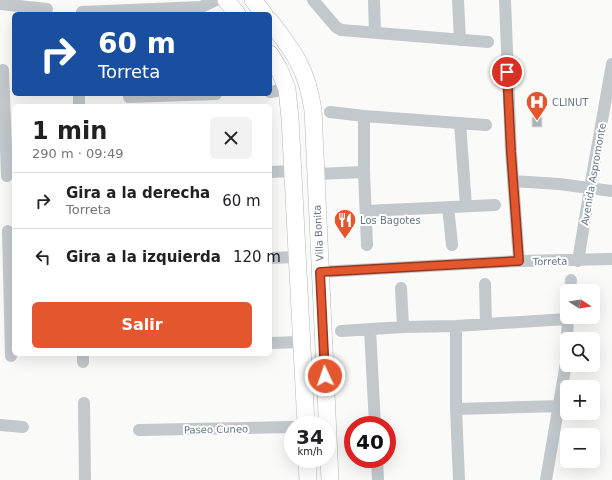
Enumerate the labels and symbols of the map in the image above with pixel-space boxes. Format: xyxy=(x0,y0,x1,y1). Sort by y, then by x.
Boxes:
pin xyxy=(490,55,524,89)
hospital icon: CLINUT xyxy=(524,89,550,122)
place label: CLINUT xyxy=(552,97,589,108)
street label: Avenida Aspromonte xyxy=(579,122,608,226)
street label: Villa Bonita xyxy=(312,205,325,261)
restaurant icon: Los Bagotes xyxy=(332,207,358,240)
place label: Los Bagotes xyxy=(360,215,421,226)
street label: Torreta xyxy=(532,256,567,267)
north arrow xyxy=(560,284,600,324)
position arrow xyxy=(304,355,346,397)
speed limit sign: 40 xyxy=(344,416,396,468)
street label: Paseo Cuneo xyxy=(184,423,248,436)

